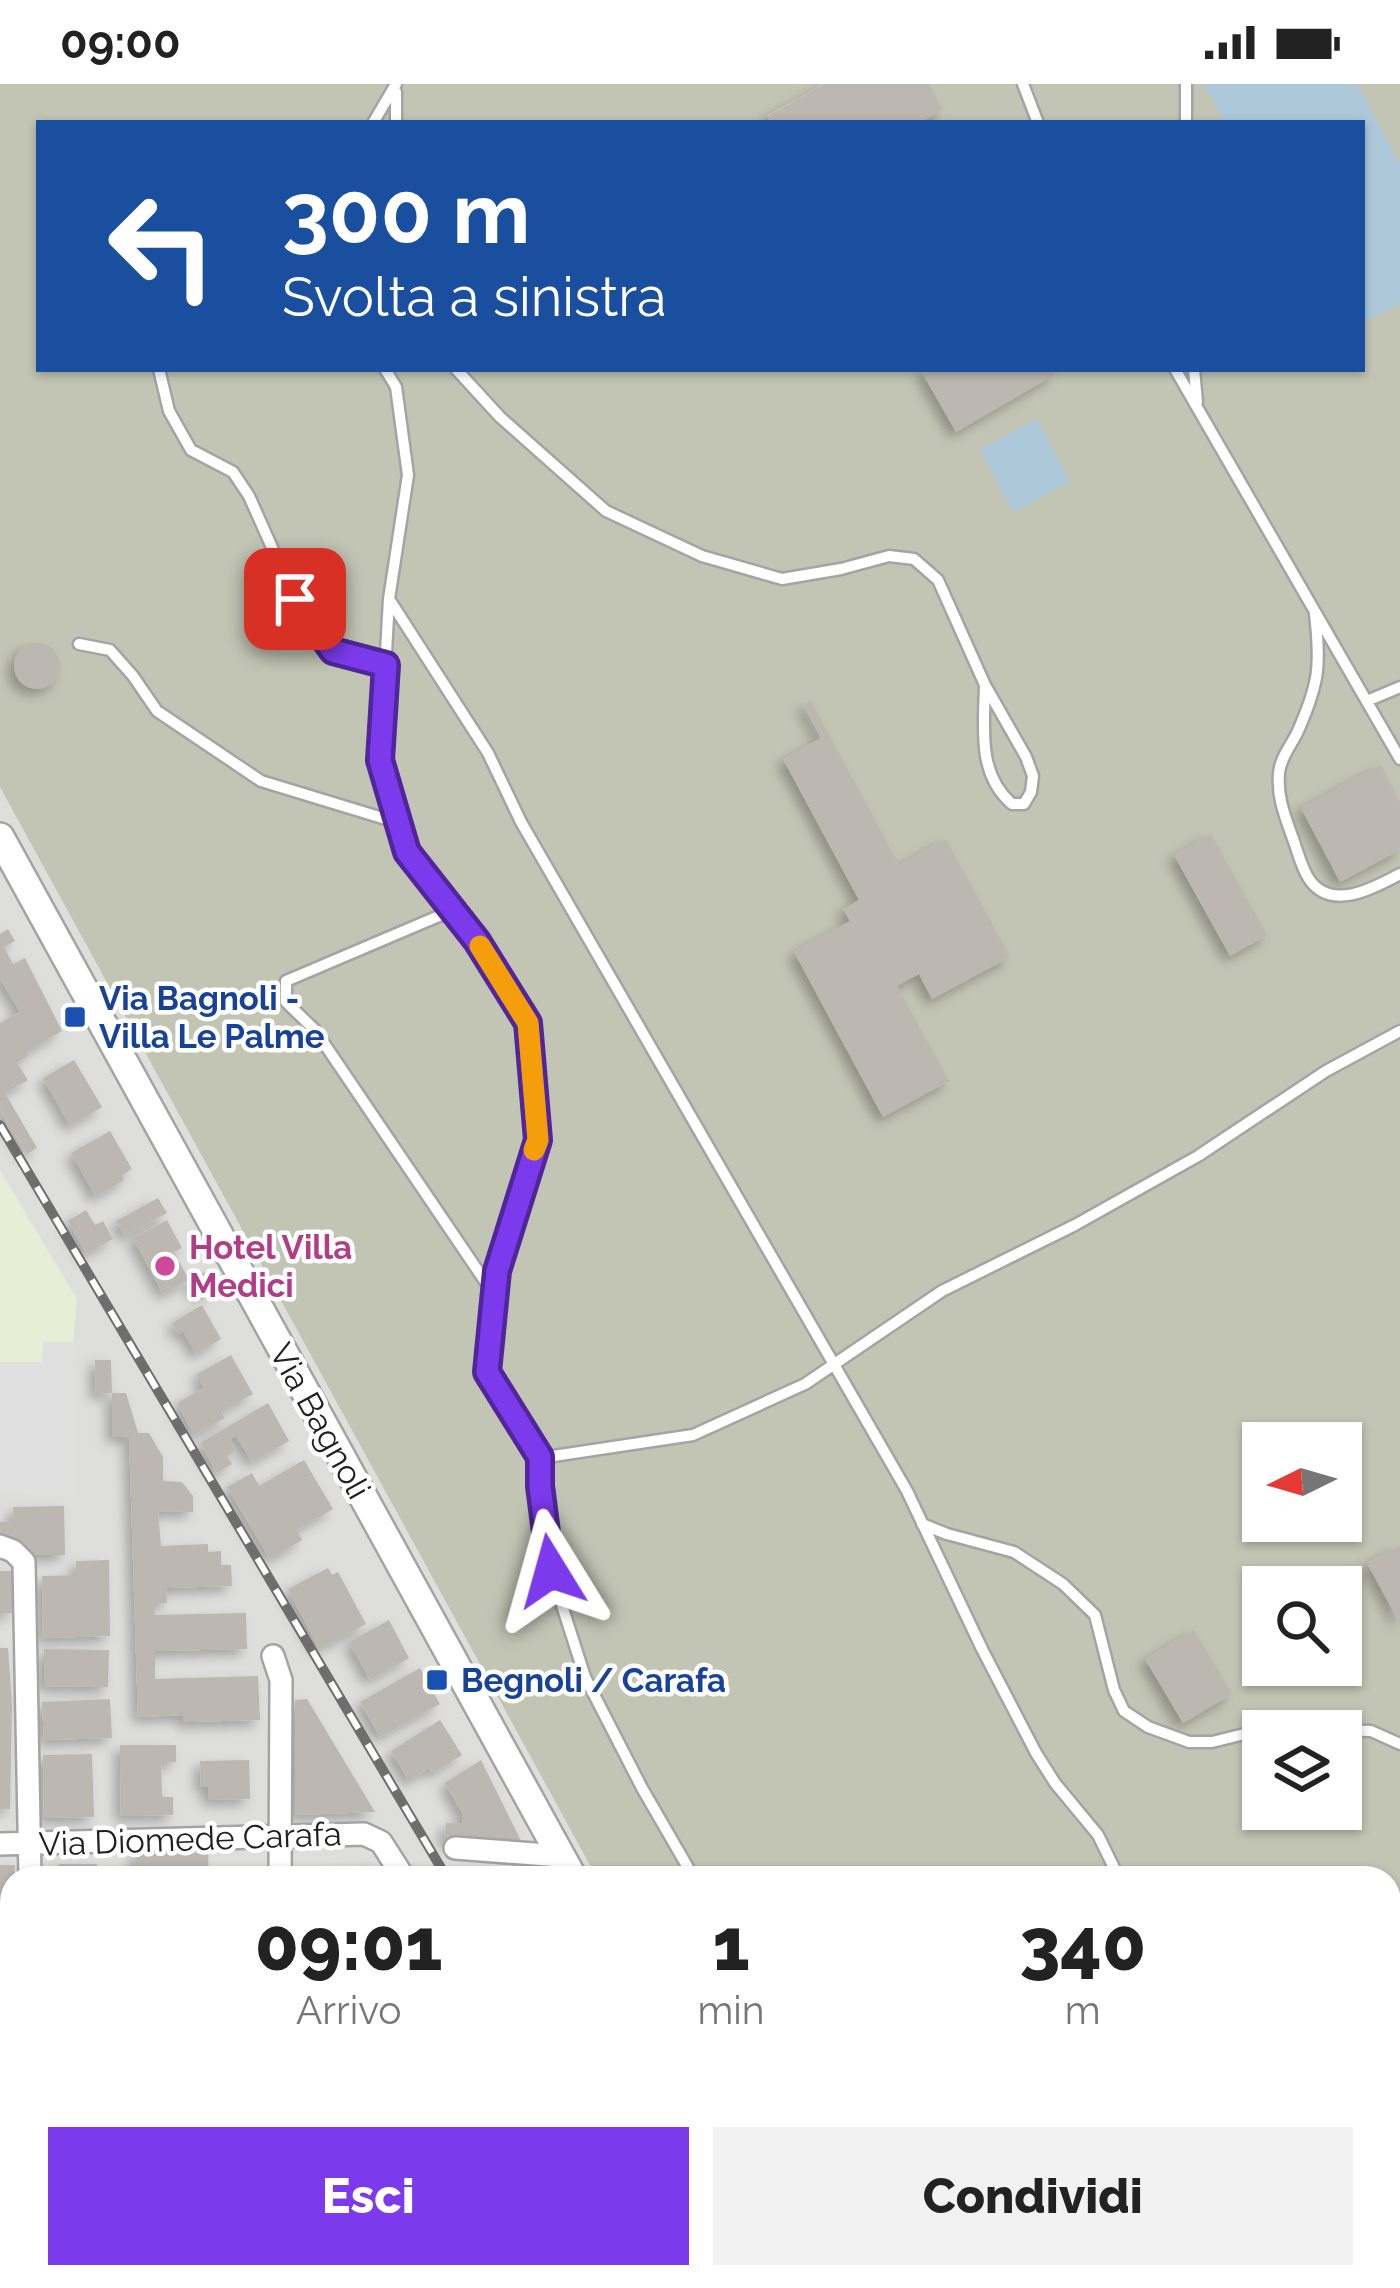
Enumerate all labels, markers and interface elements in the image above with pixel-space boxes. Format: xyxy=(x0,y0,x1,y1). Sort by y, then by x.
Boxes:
text: 09:00 xyxy=(60,16,181,69)
text: 300 m xyxy=(282,164,530,263)
icon: left xyxy=(84,168,240,324)
text: Svolta a sinistra xyxy=(282,265,667,329)
pin xyxy=(244,548,346,650)
icon: arrive xyxy=(262,566,328,632)
place label: Via Bagnoli - Villa Le Palme xyxy=(99,979,325,1056)
marker: Via Bagnoli - Villa Le Palme xyxy=(62,1004,88,1030)
place label: Hotel Villa Medici xyxy=(189,1228,352,1305)
marker: Hotel Villa Medici xyxy=(152,1253,178,1279)
street label: Via Bagnoli xyxy=(261,1337,379,1505)
north arrow xyxy=(1242,1422,1362,1542)
map controls xyxy=(1242,1422,1362,1830)
position arrow xyxy=(488,1508,614,1634)
button: search xyxy=(1242,1566,1362,1686)
place label: Begnoli / Carafa xyxy=(461,1661,726,1700)
marker: Begnoli / Carafa xyxy=(424,1667,450,1693)
button: layers xyxy=(1242,1710,1362,1830)
street label: Via Diomede Carafa xyxy=(38,1814,342,1864)
text: 09:01 xyxy=(255,1902,443,1987)
text: 1 xyxy=(712,1902,750,1987)
text: 340 xyxy=(1019,1902,1146,1987)
text: Arrivo xyxy=(296,1987,402,2033)
text: min xyxy=(697,1987,765,2033)
text: m xyxy=(1065,1987,1101,2033)
button: Esci xyxy=(48,2127,689,2265)
button: Condividi xyxy=(713,2127,1353,2265)

